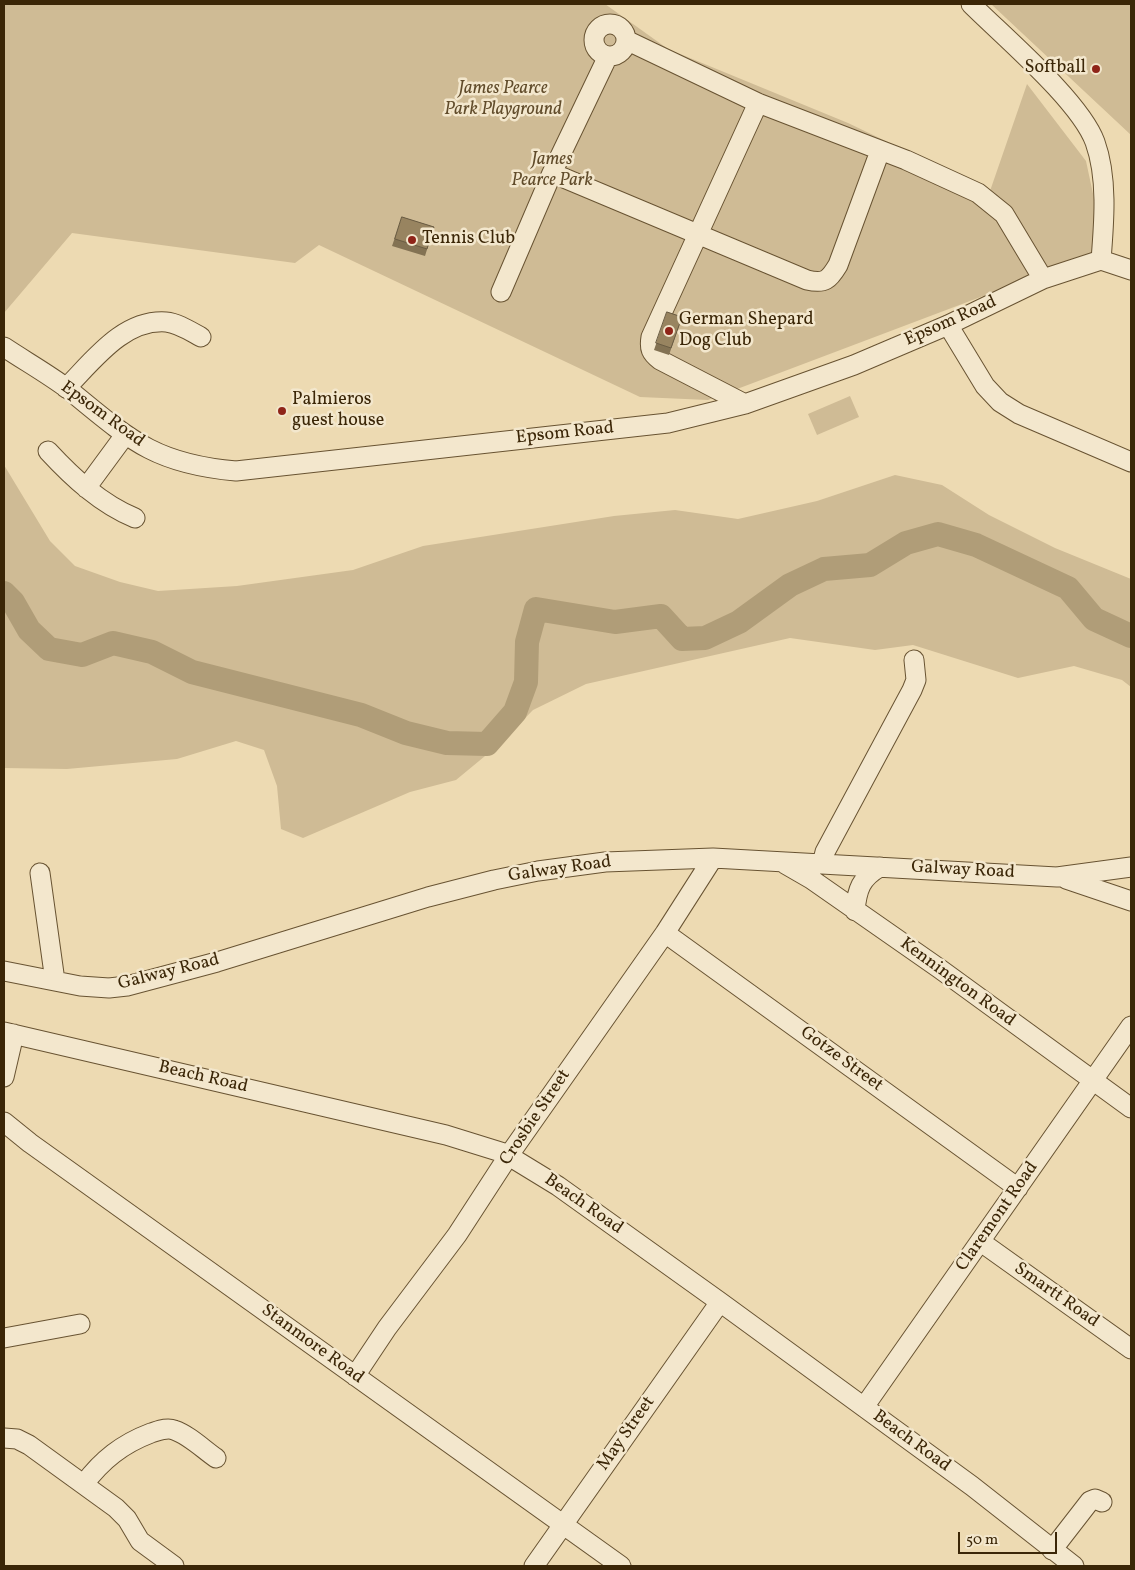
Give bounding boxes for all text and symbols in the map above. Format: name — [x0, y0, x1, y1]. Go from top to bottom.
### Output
place label: Softball — [1025, 58, 1086, 80]
marker: Softball — [1090, 63, 1102, 75]
park label: James Pearce Park Playground — [444, 79, 562, 122]
park label: James Pearce Park — [511, 150, 593, 192]
place label: Tennis Club — [422, 229, 515, 251]
marker: Tennis Club — [406, 234, 418, 246]
street label: Epsom Road — [902, 292, 1000, 352]
place label: German Shepard Dog Club — [679, 310, 814, 352]
marker: German Shepard Dog Club — [663, 325, 675, 337]
street label: Epsom Road — [56, 377, 148, 453]
place label: Palmieros guest house — [292, 390, 384, 432]
marker: Palmieros guest house — [276, 405, 288, 417]
street label: Epsom Road — [515, 418, 615, 450]
street label: Galway Road — [507, 852, 613, 888]
street label: Galway Road — [911, 857, 1015, 885]
street label: Kennington Road — [895, 934, 1019, 1032]
street label: Galway Road — [116, 950, 222, 996]
street label: Gotze Street — [795, 1023, 887, 1097]
street label: Beach Road — [156, 1057, 250, 1099]
street label: Crosbie Street — [496, 1066, 576, 1170]
street label: Claremont Road — [952, 1158, 1044, 1276]
street label: Beach Road — [539, 1170, 627, 1240]
street label: Smartt Road — [1009, 1259, 1103, 1333]
street label: Stanmore Road — [256, 1300, 368, 1390]
street label: May Street — [594, 1393, 660, 1475]
street label: Beach Road — [868, 1406, 954, 1478]
scale bar — [960, 1522, 1059, 1554]
text: 50 m — [966, 1530, 998, 1551]

